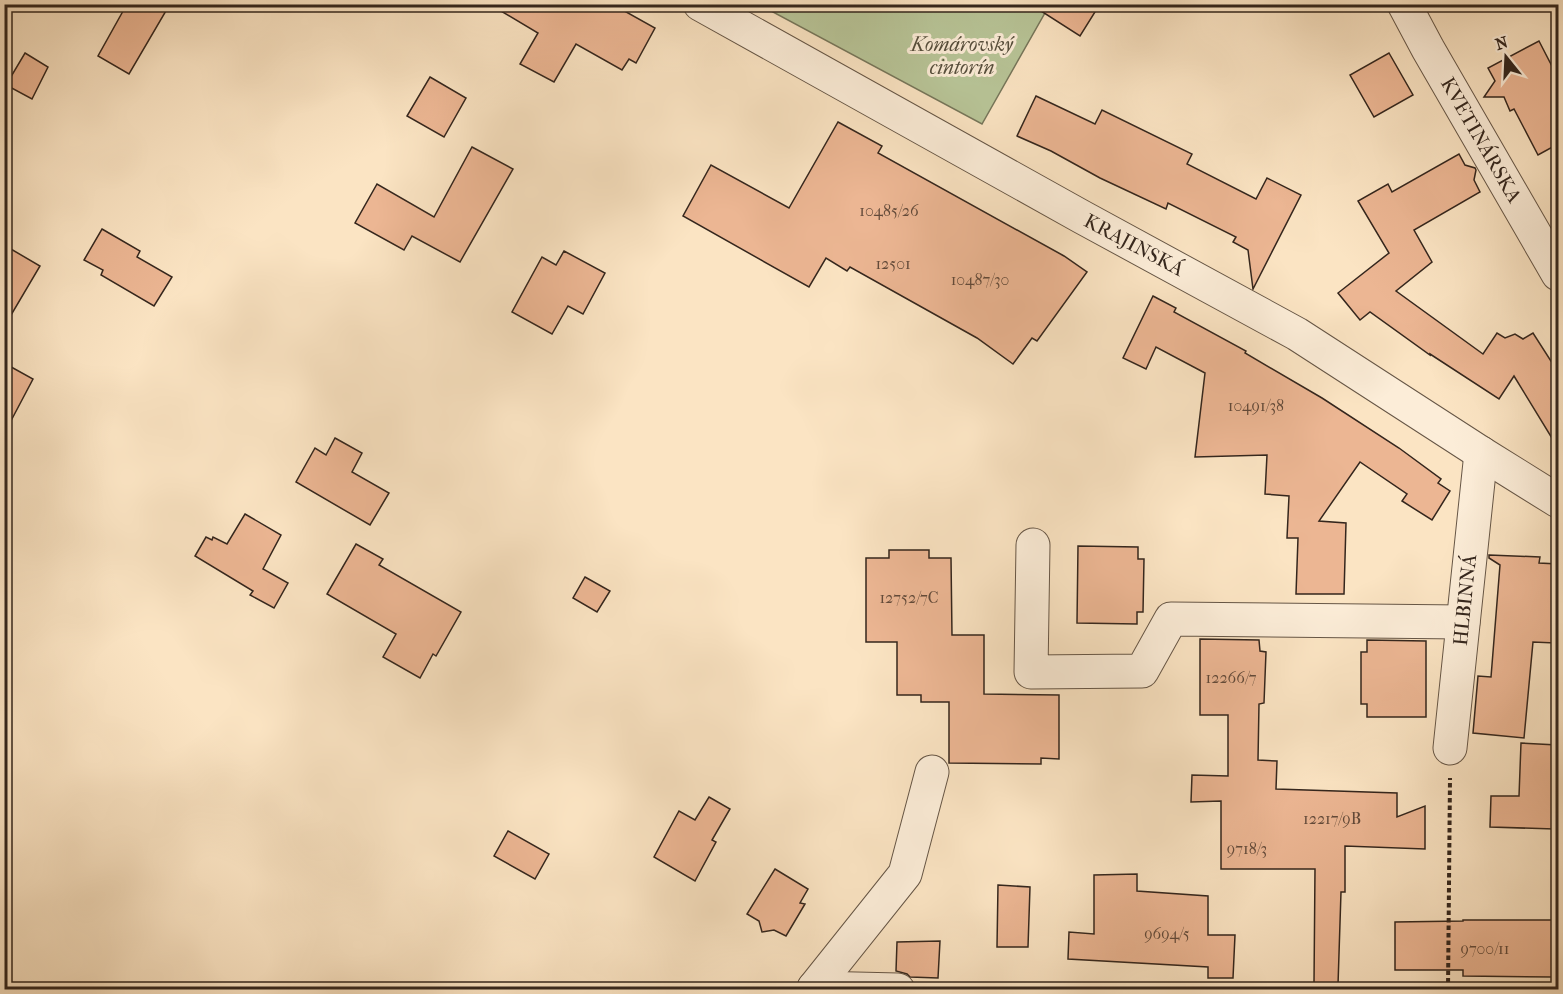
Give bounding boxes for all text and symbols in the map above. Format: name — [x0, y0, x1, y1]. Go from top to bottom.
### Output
north arrow — [1476, 27, 1536, 87]
text: N — [1493, 32, 1511, 54]
park label: Komárovský cintorín — [909, 33, 1015, 79]
street label: KVETINÁRSKA — [1436, 73, 1528, 208]
house number: 10485/26 — [859, 201, 919, 220]
street label: KRAJINSKÁ — [1080, 208, 1189, 281]
house number: 12501 — [875, 254, 911, 273]
house number: 10487/30 — [951, 270, 1009, 289]
house number: 10491/38 — [1228, 396, 1284, 415]
street label: HLBINNÁ — [1448, 552, 1481, 647]
house number: 12752/7C — [879, 588, 939, 607]
house number: 12266/7 — [1205, 668, 1257, 687]
house number: 12217/9B — [1303, 809, 1361, 828]
house number: 9718/3 — [1227, 839, 1267, 858]
house number: 9694/5 — [1144, 924, 1190, 943]
house number: 9700/11 — [1460, 939, 1510, 958]

